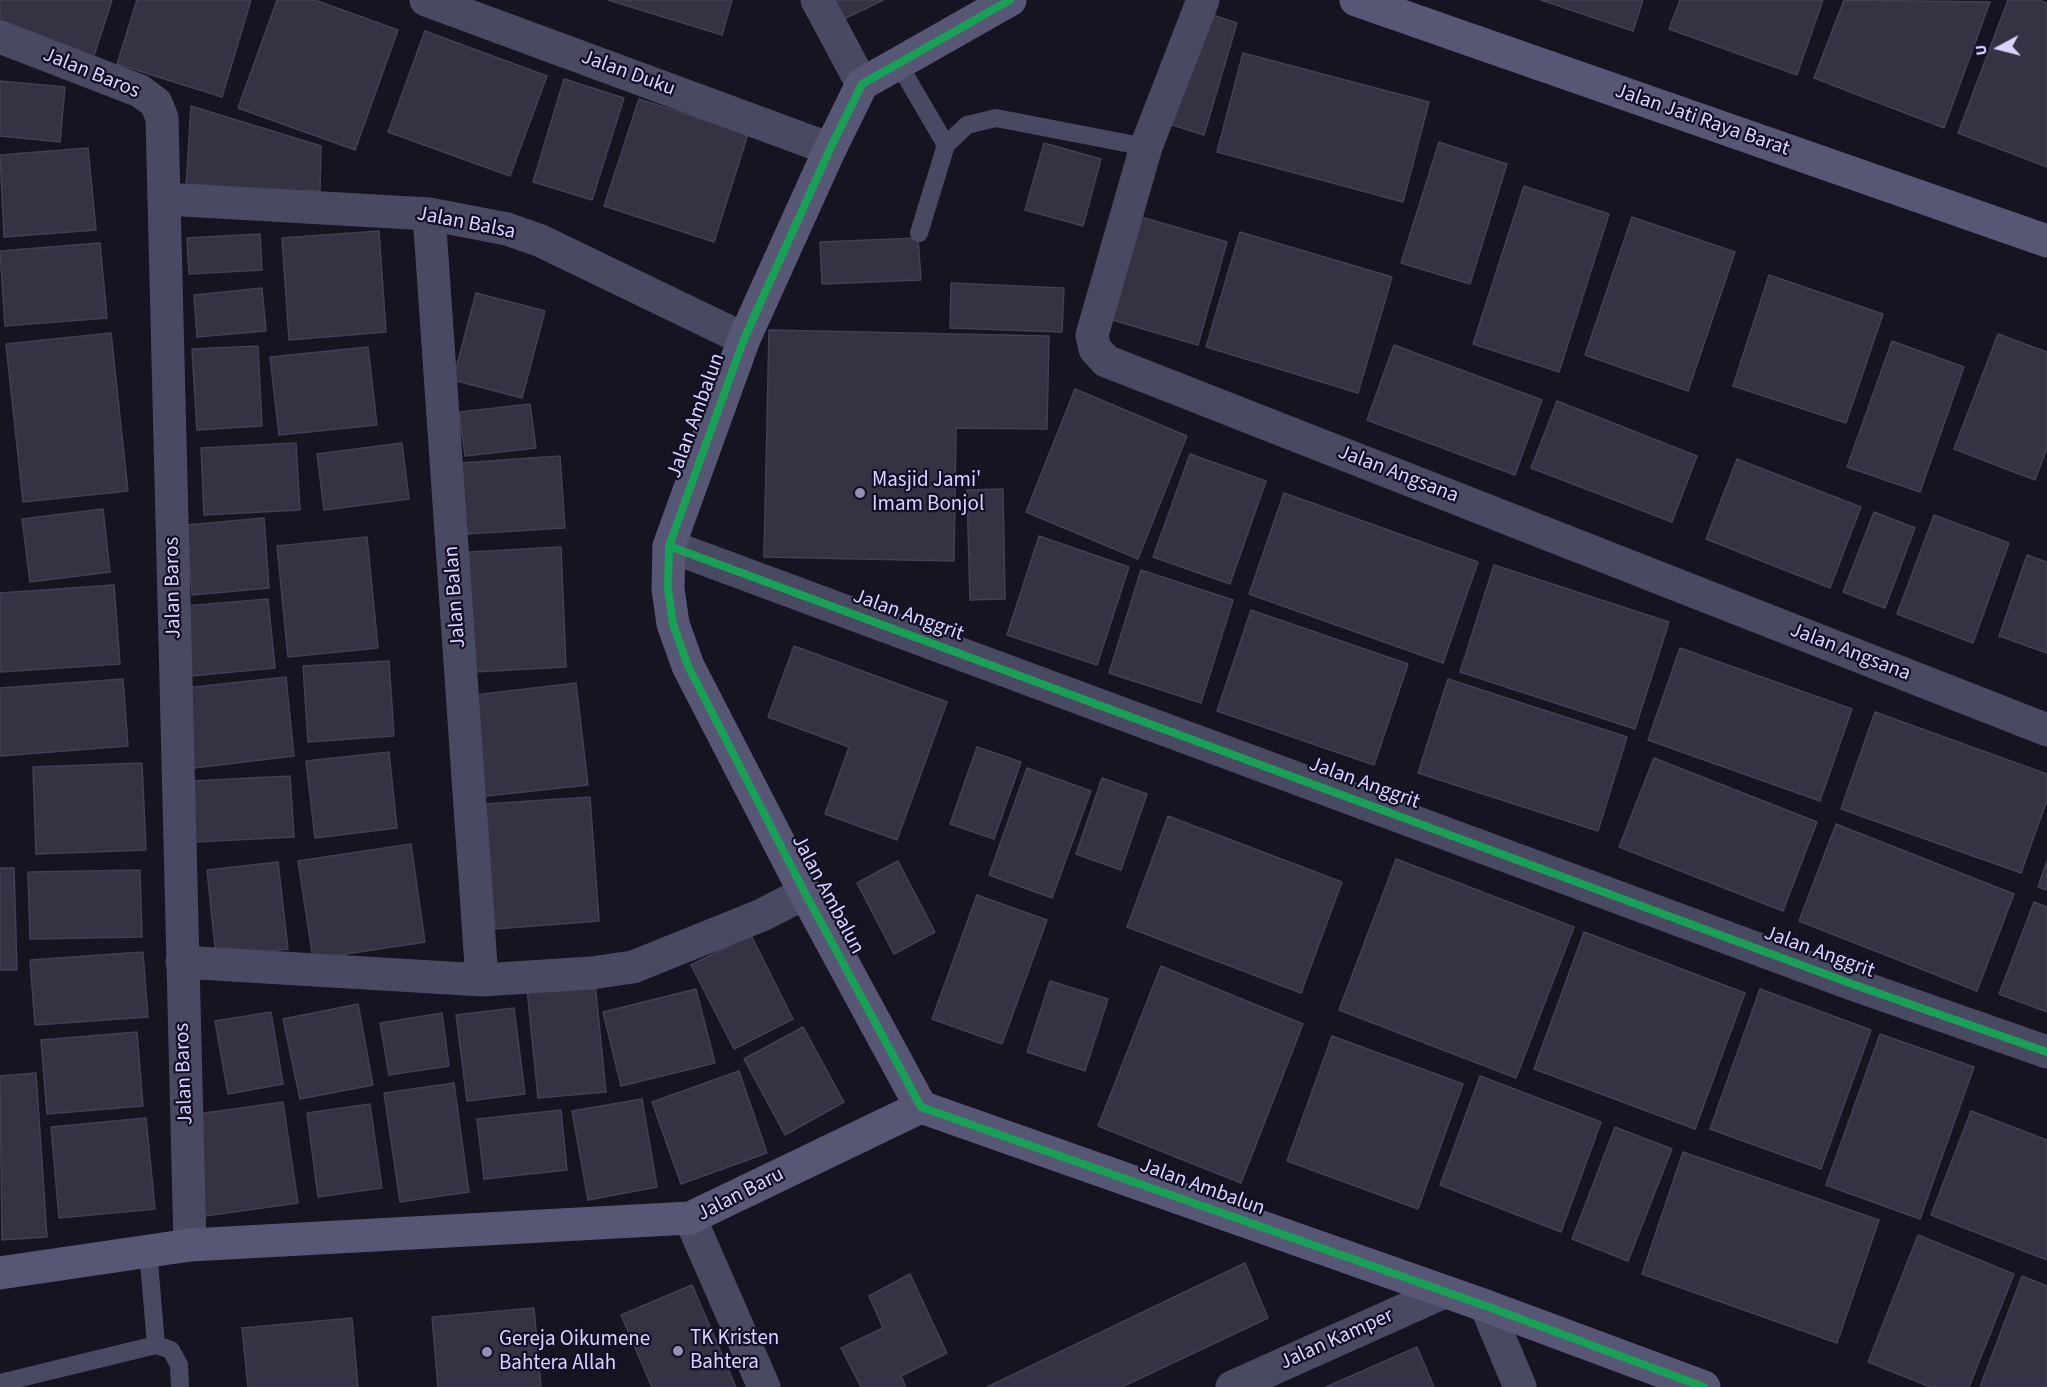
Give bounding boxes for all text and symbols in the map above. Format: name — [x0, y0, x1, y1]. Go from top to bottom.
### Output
north arrow — [1969, 18, 2029, 78]
street label: Jalan Baros — [39, 43, 143, 105]
text: U — [1970, 44, 1993, 57]
street label: Jalan Duku — [578, 45, 678, 103]
street label: Jalan Jati Raya Barat — [1611, 79, 1793, 163]
street label: Jalan Balsa — [415, 202, 517, 246]
street label: Jalan Ambalun — [663, 350, 731, 482]
street label: Jalan Angsana — [1334, 440, 1462, 510]
place label: Masjid Jami' Imam Bonjol — [872, 468, 984, 518]
marker: Masjid Jami' Imam Bonjol — [853, 486, 867, 500]
street label: Jalan Baros — [161, 537, 187, 639]
street label: Jalan Balan — [440, 545, 472, 649]
street label: Jalan Anggrit — [849, 584, 967, 648]
street label: Jalan Angsana — [1786, 618, 1914, 688]
street label: Jalan Anggrit — [1305, 752, 1423, 816]
street label: Jalan Ambalun — [785, 831, 869, 959]
street label: Jalan Anggrit — [1760, 921, 1878, 985]
street label: Jalan Baros — [171, 1022, 199, 1126]
street label: Jalan Ambalun — [1136, 1154, 1268, 1222]
street label: Jalan Baru — [693, 1162, 789, 1228]
street label: Jalan Kamper — [1276, 1304, 1398, 1376]
place label: TK Kristen Bahtera — [690, 1326, 779, 1376]
place label: Gereja Oikumene Bahtera Allah — [499, 1327, 650, 1377]
marker: TK Kristen Bahtera — [671, 1344, 685, 1358]
marker: Gereja Oikumene Bahtera Allah — [480, 1345, 494, 1359]

